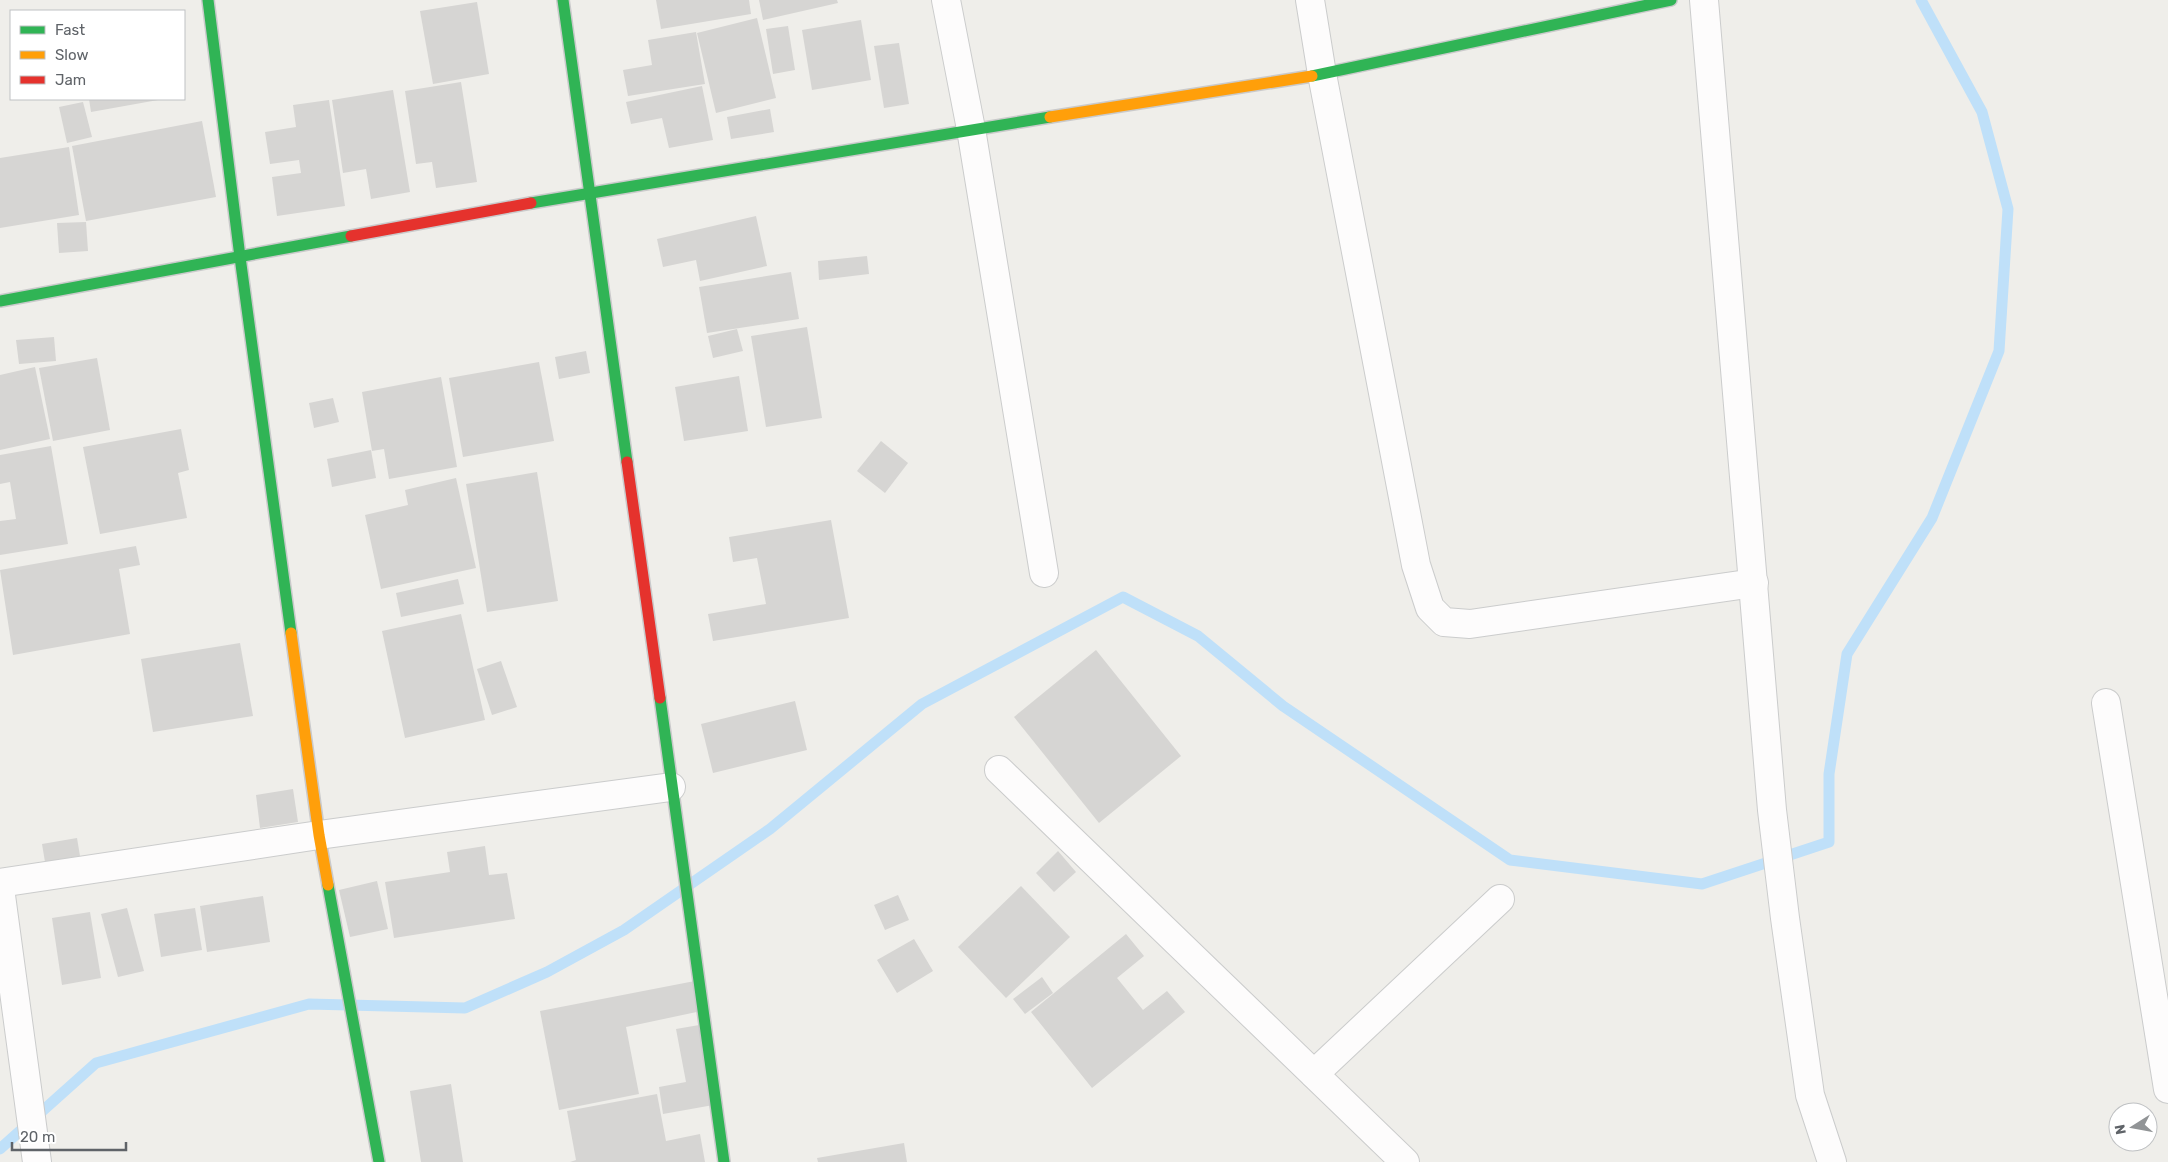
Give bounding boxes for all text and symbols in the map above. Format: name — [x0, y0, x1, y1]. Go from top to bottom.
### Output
legend — [10, 10, 185, 100]
text: Fast — [55, 21, 85, 39]
text: Slow — [55, 46, 88, 64]
text: Jam — [55, 71, 86, 89]
north arrow — [2108, 1102, 2158, 1152]
scale bar — [12, 1120, 126, 1152]
text: N — [2111, 1123, 2130, 1136]
text: 20 m — [20, 1128, 55, 1146]

